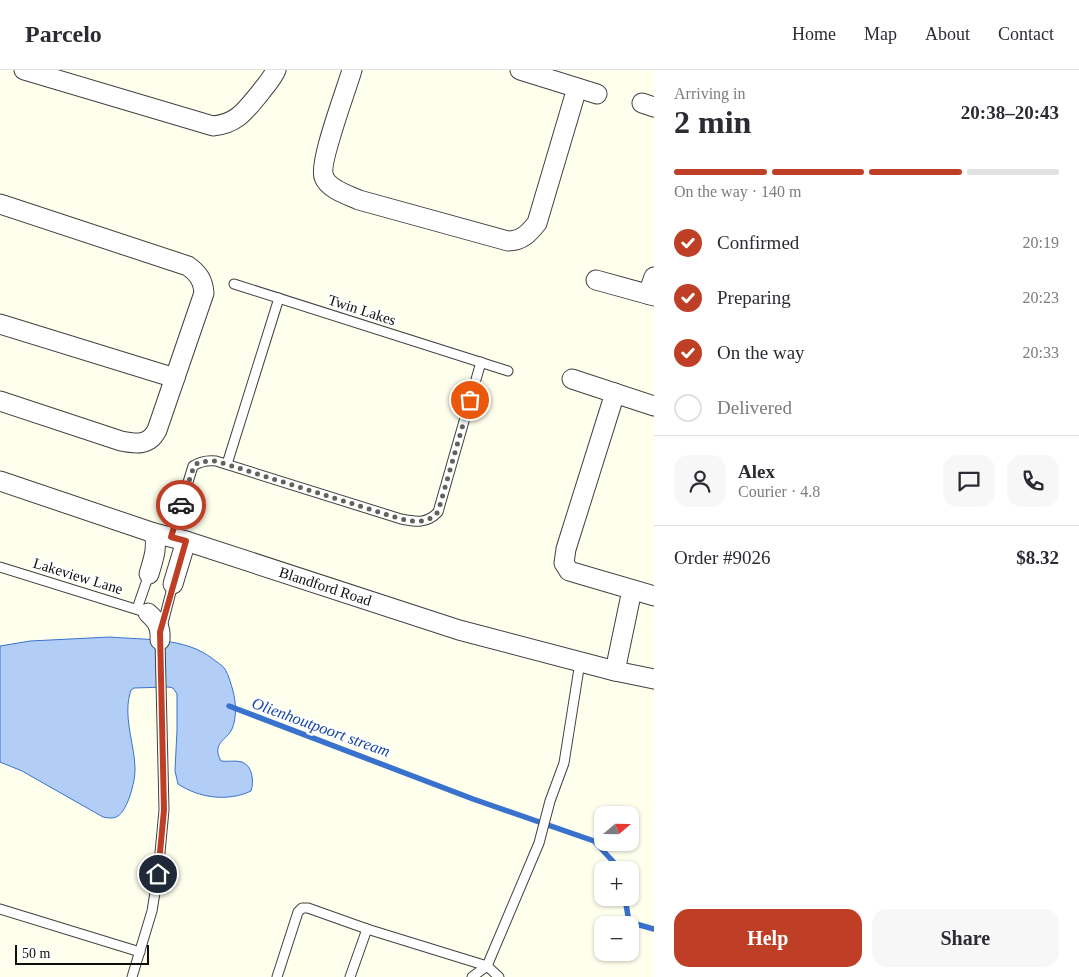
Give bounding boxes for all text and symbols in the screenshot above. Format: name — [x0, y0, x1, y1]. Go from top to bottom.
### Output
text: Parcelo — [25, 21, 102, 47]
text: Home — [792, 24, 836, 44]
text: Map — [864, 24, 897, 44]
text: About — [925, 24, 970, 44]
text: Contact — [998, 24, 1054, 44]
text: Arriving in — [674, 85, 746, 102]
text: 20:38–20:43 — [961, 102, 1059, 123]
text: 2 min — [674, 104, 751, 140]
text: On the way · 140 m — [674, 183, 802, 200]
icon: check — [674, 229, 702, 257]
text: Confirmed — [717, 232, 799, 253]
text: 20:19 — [1023, 234, 1059, 251]
icon: check — [674, 284, 702, 312]
text: Preparing — [717, 287, 791, 308]
text: 20:23 — [1023, 289, 1059, 306]
street label: Twin Lakes — [326, 292, 398, 329]
icon: check — [674, 339, 702, 367]
text: On the way — [717, 342, 805, 363]
text: 20:33 — [1023, 344, 1059, 361]
pin — [449, 379, 491, 421]
icon: bag — [456, 386, 484, 414]
text: Delivered — [717, 397, 792, 418]
button: person — [674, 455, 726, 507]
button: chat — [943, 455, 995, 507]
button: phone — [1007, 455, 1059, 507]
text: Alex — [738, 461, 775, 482]
courier — [156, 480, 206, 530]
text: Courier · 4.8 — [738, 483, 820, 500]
icon: car — [167, 491, 195, 519]
text: Order #9026 — [674, 547, 771, 568]
text: $8.32 — [1016, 547, 1059, 568]
street label: Lakeview Lane — [31, 555, 125, 597]
street label: Blandford Road — [277, 564, 374, 609]
water label: Olienhoutpoort stream — [249, 694, 392, 761]
north arrow — [594, 806, 639, 851]
map controls — [594, 806, 639, 961]
pin — [137, 853, 179, 895]
icon: home — [144, 860, 172, 888]
button: + — [594, 861, 639, 906]
button: Help — [674, 909, 862, 967]
button: Share — [872, 909, 1059, 967]
button: − — [594, 916, 639, 961]
scale bar — [15, 942, 149, 965]
text: 50 m — [22, 946, 50, 961]

